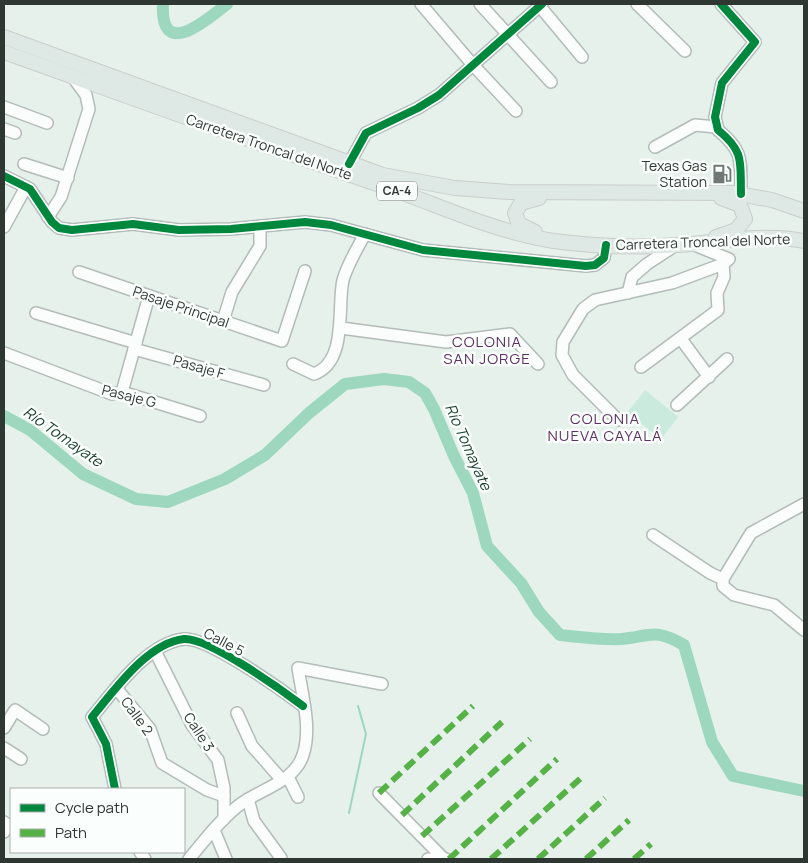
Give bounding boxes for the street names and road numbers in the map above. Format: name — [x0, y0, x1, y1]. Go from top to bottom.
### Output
street label: Carretera Troncal del Norte — [184, 109, 355, 184]
road number: CA-4 — [377, 182, 417, 200]
street label: Carretera Troncal del Norte — [615, 229, 790, 254]
street label: Pasaje Principal — [130, 281, 232, 332]
street label: Pasaje F — [171, 350, 227, 383]
street label: Pasaje G — [100, 380, 158, 411]
street label: Calle 5 — [201, 623, 248, 660]
street label: Calle 2 — [117, 693, 158, 739]
street label: Calle 3 — [180, 708, 219, 755]

